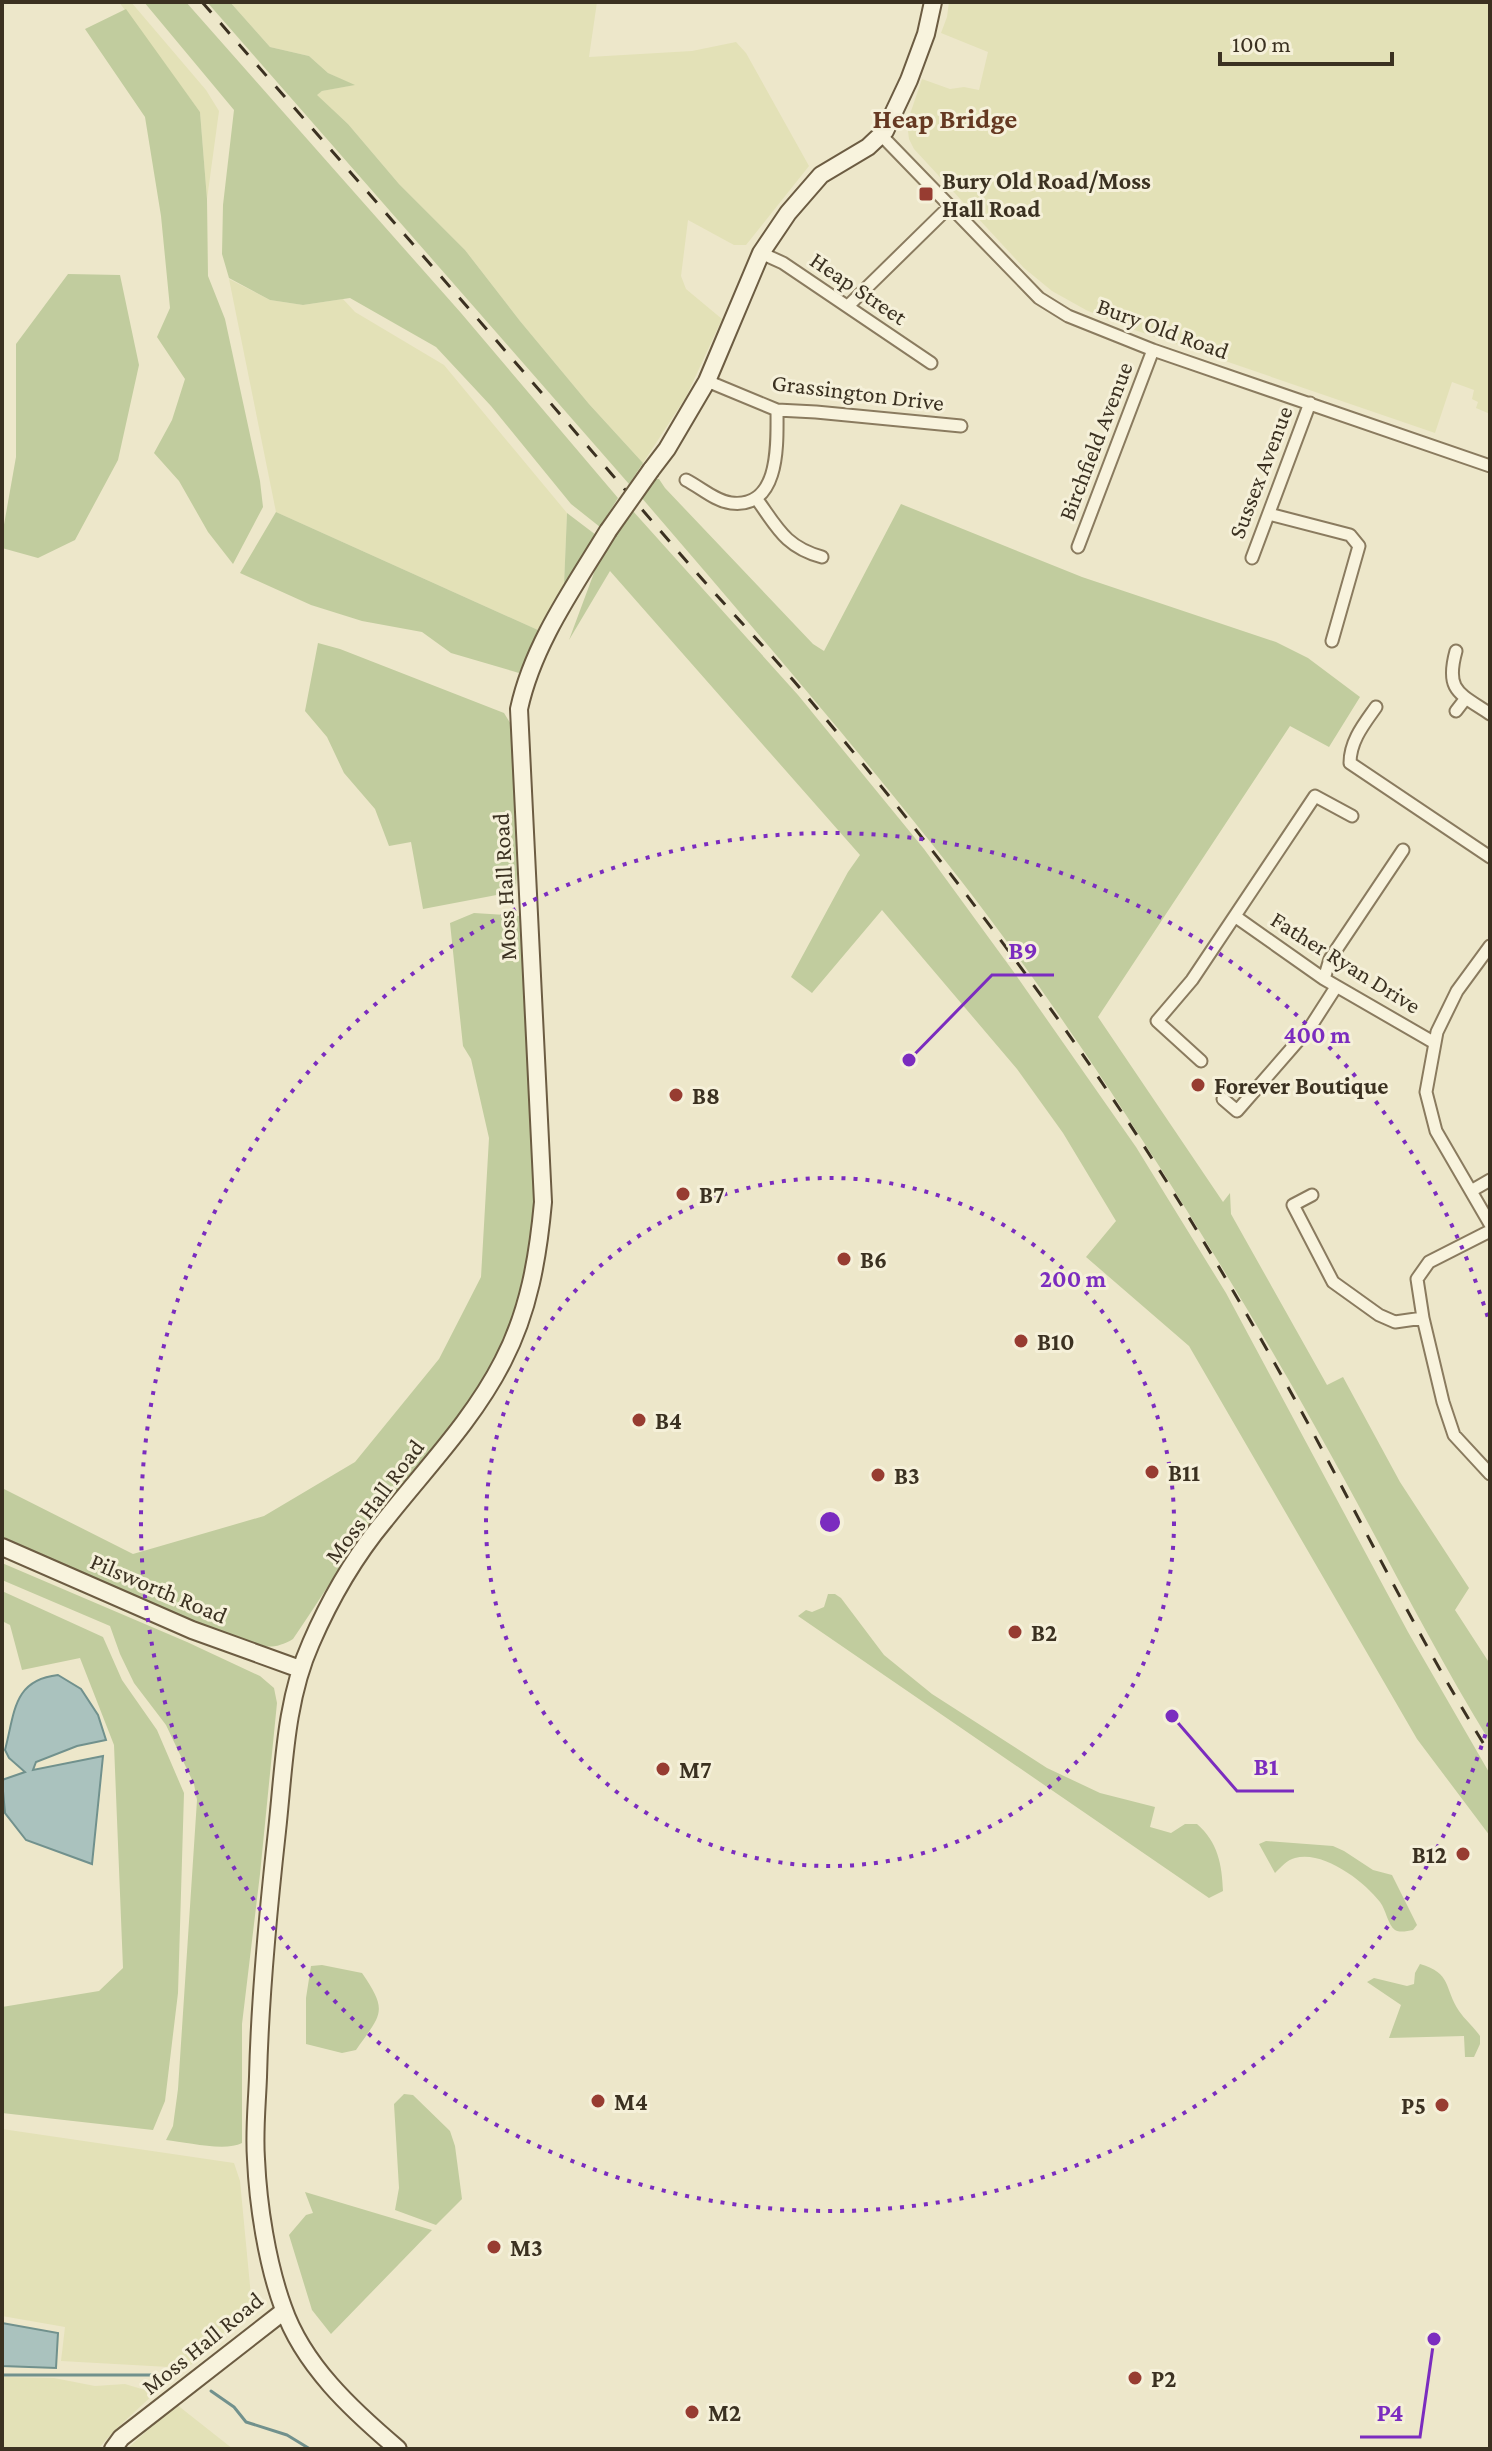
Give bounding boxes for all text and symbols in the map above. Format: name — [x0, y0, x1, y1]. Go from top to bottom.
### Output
scale bar — [1220, 16, 1392, 66]
text: 100 m — [1232, 30, 1291, 57]
district label: Heap Bridge — [873, 103, 1017, 134]
place label: Bury Old Road/Moss Hall Road — [942, 167, 1151, 222]
marker: Bury Old Road/Moss Hall Road — [917, 185, 935, 203]
street label: Heap Street — [806, 246, 913, 331]
street label: Bury Old Road — [1093, 292, 1233, 364]
street label: Birchfield Avenue — [1052, 358, 1138, 524]
street label: Grassington Drive — [770, 368, 946, 416]
street label: Sussex Avenue — [1222, 402, 1298, 542]
street label: Moss Hall Road — [487, 812, 521, 962]
street label: Father Ryan Drive — [1266, 905, 1426, 1019]
callout: B9 — [992, 925, 1054, 975]
text: B9 — [1008, 936, 1038, 965]
text: 400 m — [1283, 1021, 1351, 1048]
place label: Forever Boutique — [1214, 1072, 1388, 1099]
marker: Forever Boutique — [1189, 1076, 1207, 1094]
place label: B8 — [692, 1082, 720, 1109]
marker: B8 — [667, 1086, 685, 1104]
place label: B7 — [699, 1181, 725, 1208]
marker: B7 — [674, 1185, 692, 1203]
place label: B6 — [860, 1246, 887, 1273]
marker: B6 — [835, 1250, 853, 1268]
text: 200 m — [1040, 1265, 1107, 1292]
place label: B10 — [1037, 1328, 1075, 1355]
marker: B10 — [1012, 1332, 1030, 1350]
place label: B4 — [655, 1407, 682, 1434]
marker: B4 — [630, 1411, 648, 1429]
street label: Moss Hall Road — [319, 1434, 429, 1568]
place label: B11 — [1168, 1459, 1200, 1486]
place label: B3 — [894, 1462, 920, 1489]
marker: B11 — [1143, 1463, 1161, 1481]
marker: B3 — [869, 1466, 887, 1484]
centre of rings — [816, 1508, 844, 1536]
street label: Pilsworth Road — [87, 1547, 232, 1629]
place label: B2 — [1031, 1619, 1057, 1646]
marker: B2 — [1006, 1623, 1024, 1641]
callout: B1 — [1237, 1741, 1294, 1791]
text: B1 — [1253, 1752, 1279, 1781]
place label: M7 — [679, 1756, 712, 1783]
marker: M7 — [654, 1760, 672, 1778]
place label: B12 — [1412, 1841, 1447, 1868]
marker: B12 — [1454, 1845, 1472, 1863]
place label: M4 — [614, 2088, 648, 2115]
marker: M4 — [589, 2092, 607, 2110]
place label: P5 — [1401, 2092, 1426, 2119]
marker: P5 — [1433, 2096, 1451, 2114]
place label: M3 — [510, 2234, 543, 2261]
marker: M3 — [485, 2238, 503, 2256]
street label: Moss Hall Road — [136, 2286, 268, 2400]
place label: P2 — [1151, 2365, 1177, 2392]
marker: P2 — [1126, 2369, 1144, 2387]
callout: P4 — [1360, 2387, 1420, 2437]
text: P4 — [1376, 2398, 1404, 2427]
place label: M2 — [708, 2399, 741, 2426]
marker: M2 — [683, 2403, 701, 2421]

